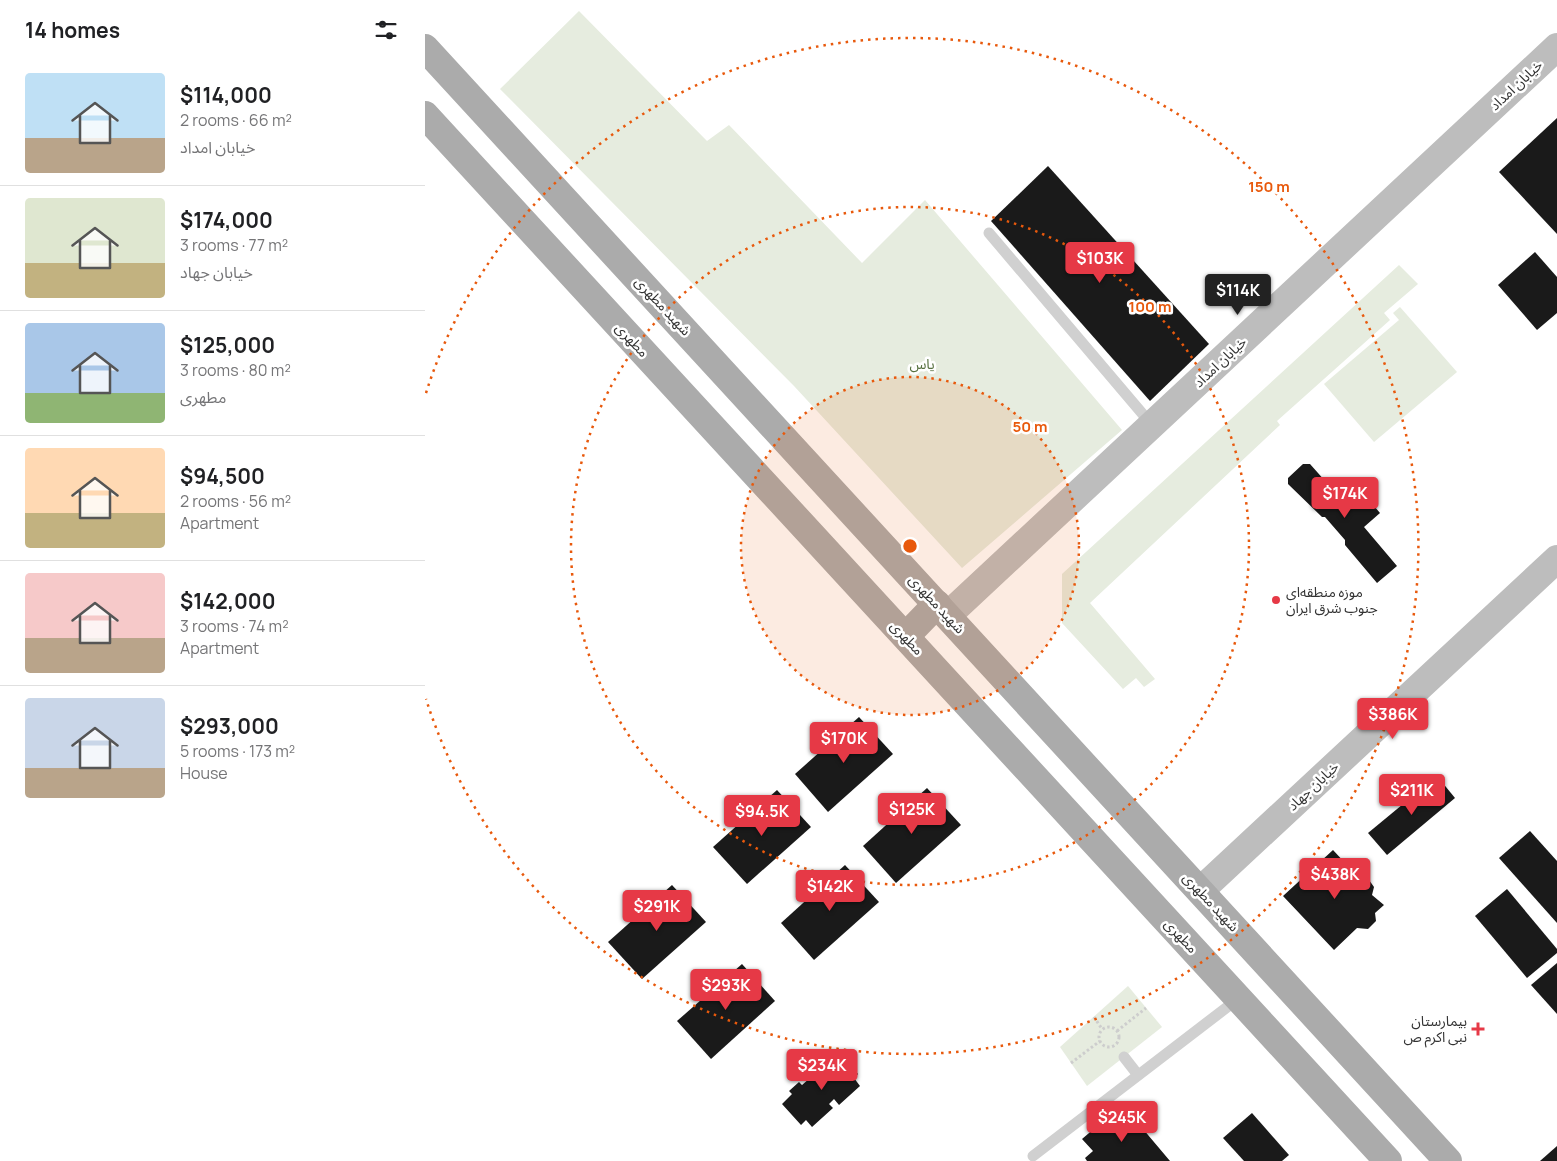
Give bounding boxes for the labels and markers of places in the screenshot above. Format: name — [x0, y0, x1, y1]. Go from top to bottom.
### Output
pin: $103K — [1065, 242, 1135, 284]
pin: $114K — [1203, 274, 1273, 316]
pin: $174K — [1310, 476, 1380, 519]
centre of rings — [901, 537, 919, 555]
place label: موزه منطقه‌ای جنوب شرق ایران — [1286, 582, 1378, 617]
marker: موزه منطقه‌ای جنوب شرق ایران — [1270, 594, 1282, 606]
pin: $386K — [1358, 698, 1428, 740]
pin: $170K — [809, 722, 879, 764]
pin: $211K — [1377, 774, 1447, 816]
pin: $125K — [877, 792, 947, 835]
pin: $94.5K — [721, 794, 803, 837]
pin: $438K — [1300, 858, 1370, 900]
pin: $142K — [795, 870, 865, 912]
pin: $291K — [622, 890, 692, 932]
pin: $293K — [691, 968, 761, 1011]
place label: بیمارستان نبی اکرم ص — [1403, 1011, 1467, 1048]
marker: بیمارستان نبی اکرم ص — [1471, 1022, 1485, 1036]
pin: $234K — [787, 1048, 857, 1091]
pin: $245K — [1087, 1100, 1157, 1143]

